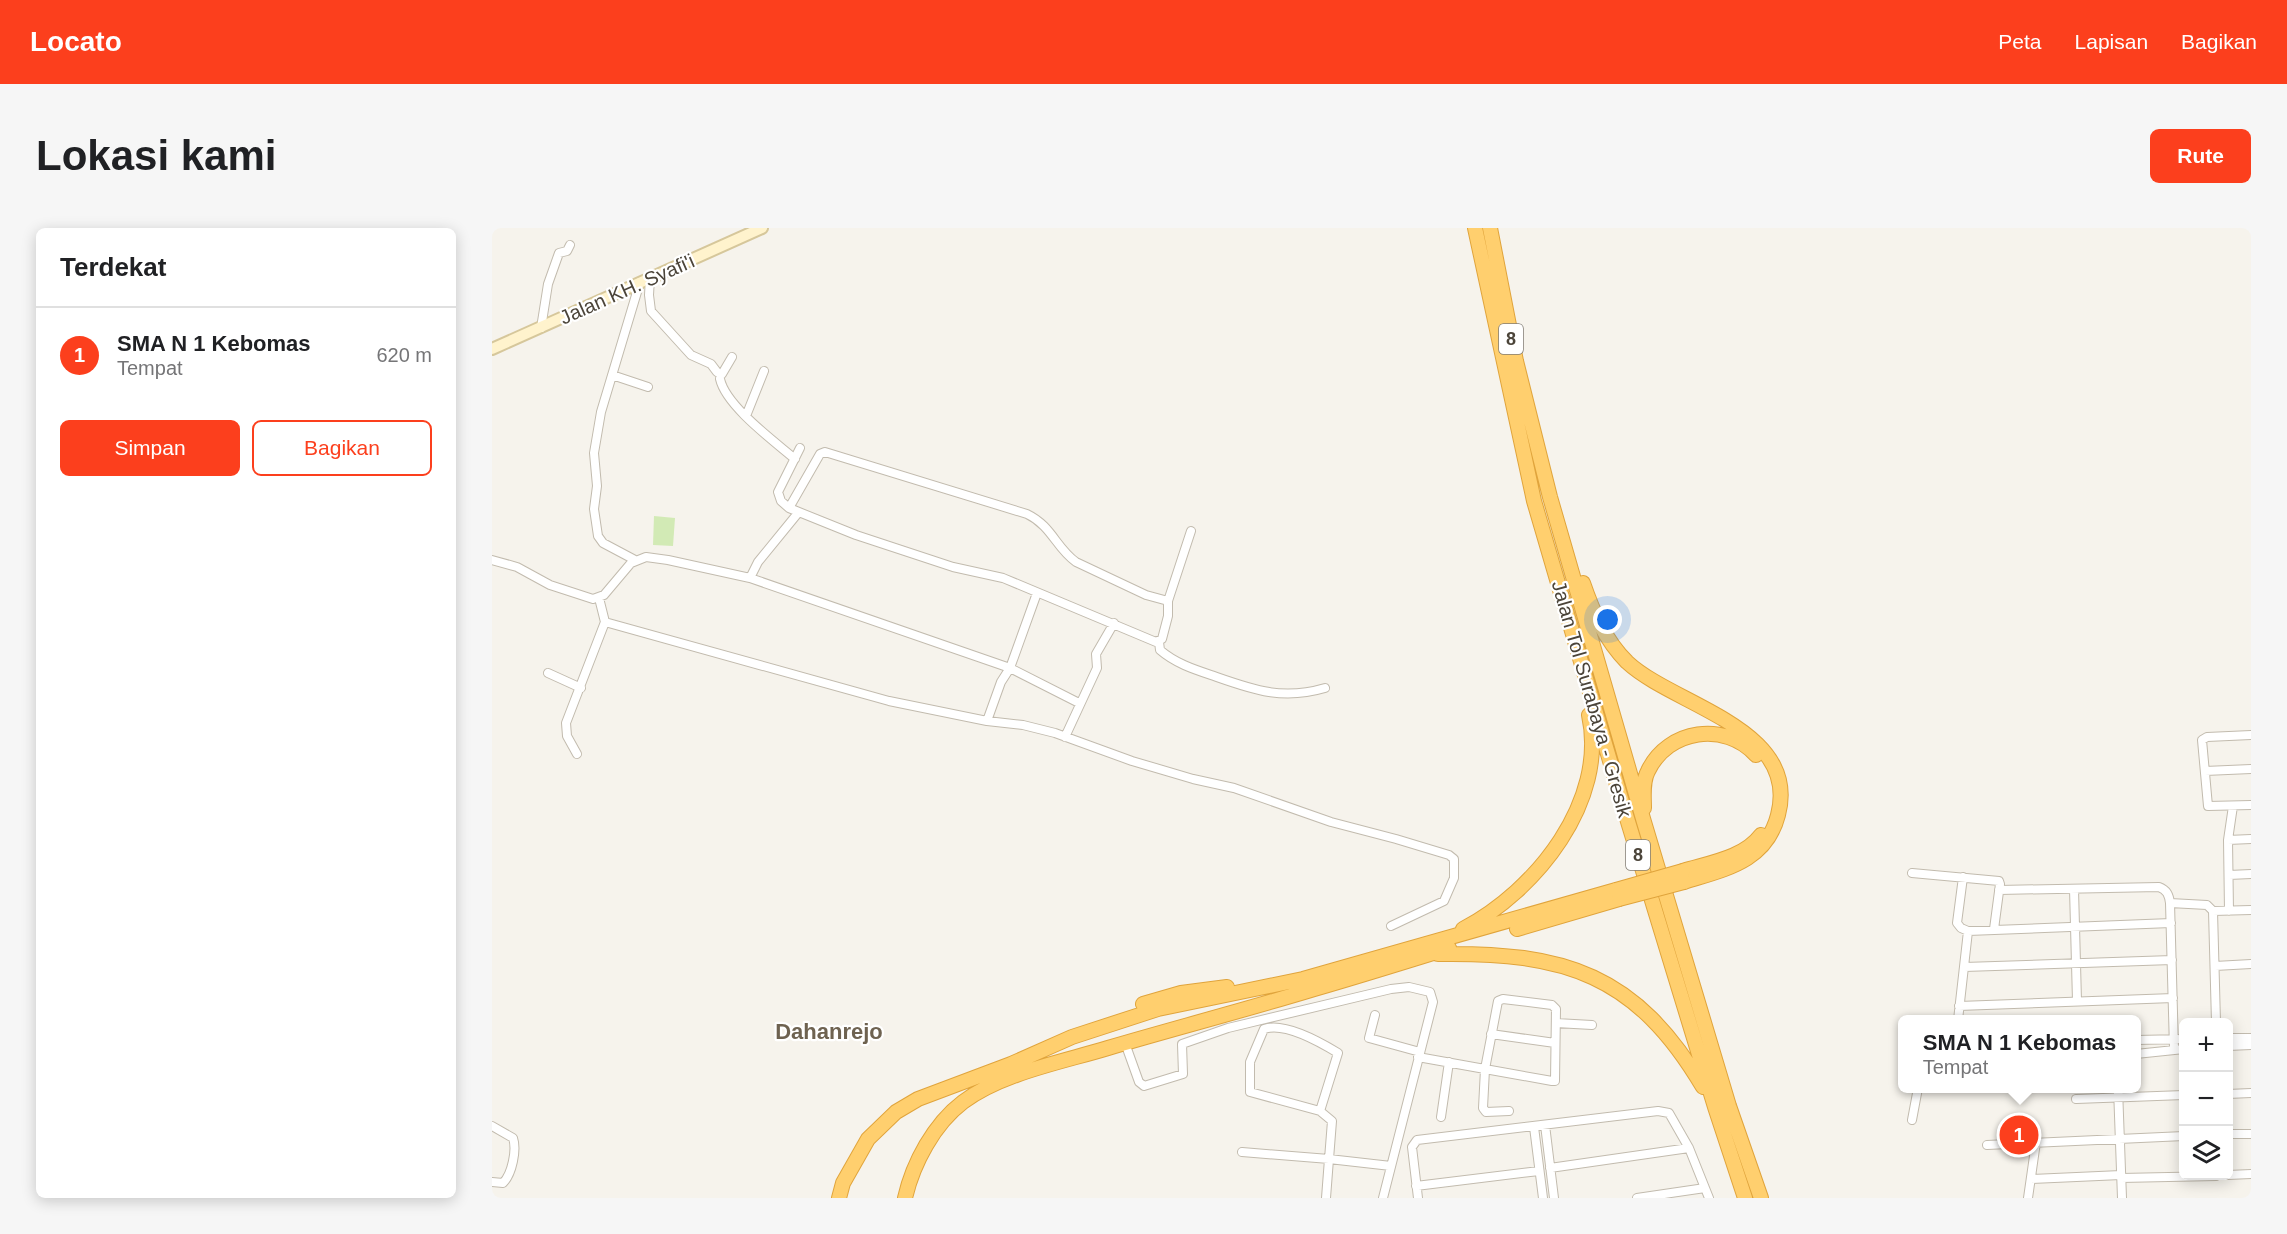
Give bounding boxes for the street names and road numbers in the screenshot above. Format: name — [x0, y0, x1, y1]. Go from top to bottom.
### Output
street label: Jalan KH. Syafi'i — [556, 249, 698, 329]
road number: 8 — [1499, 324, 1523, 354]
street label: Jalan Tol Surabaya - Gresik — [1548, 578, 1637, 821]
road number: 8 — [1626, 840, 1650, 870]

